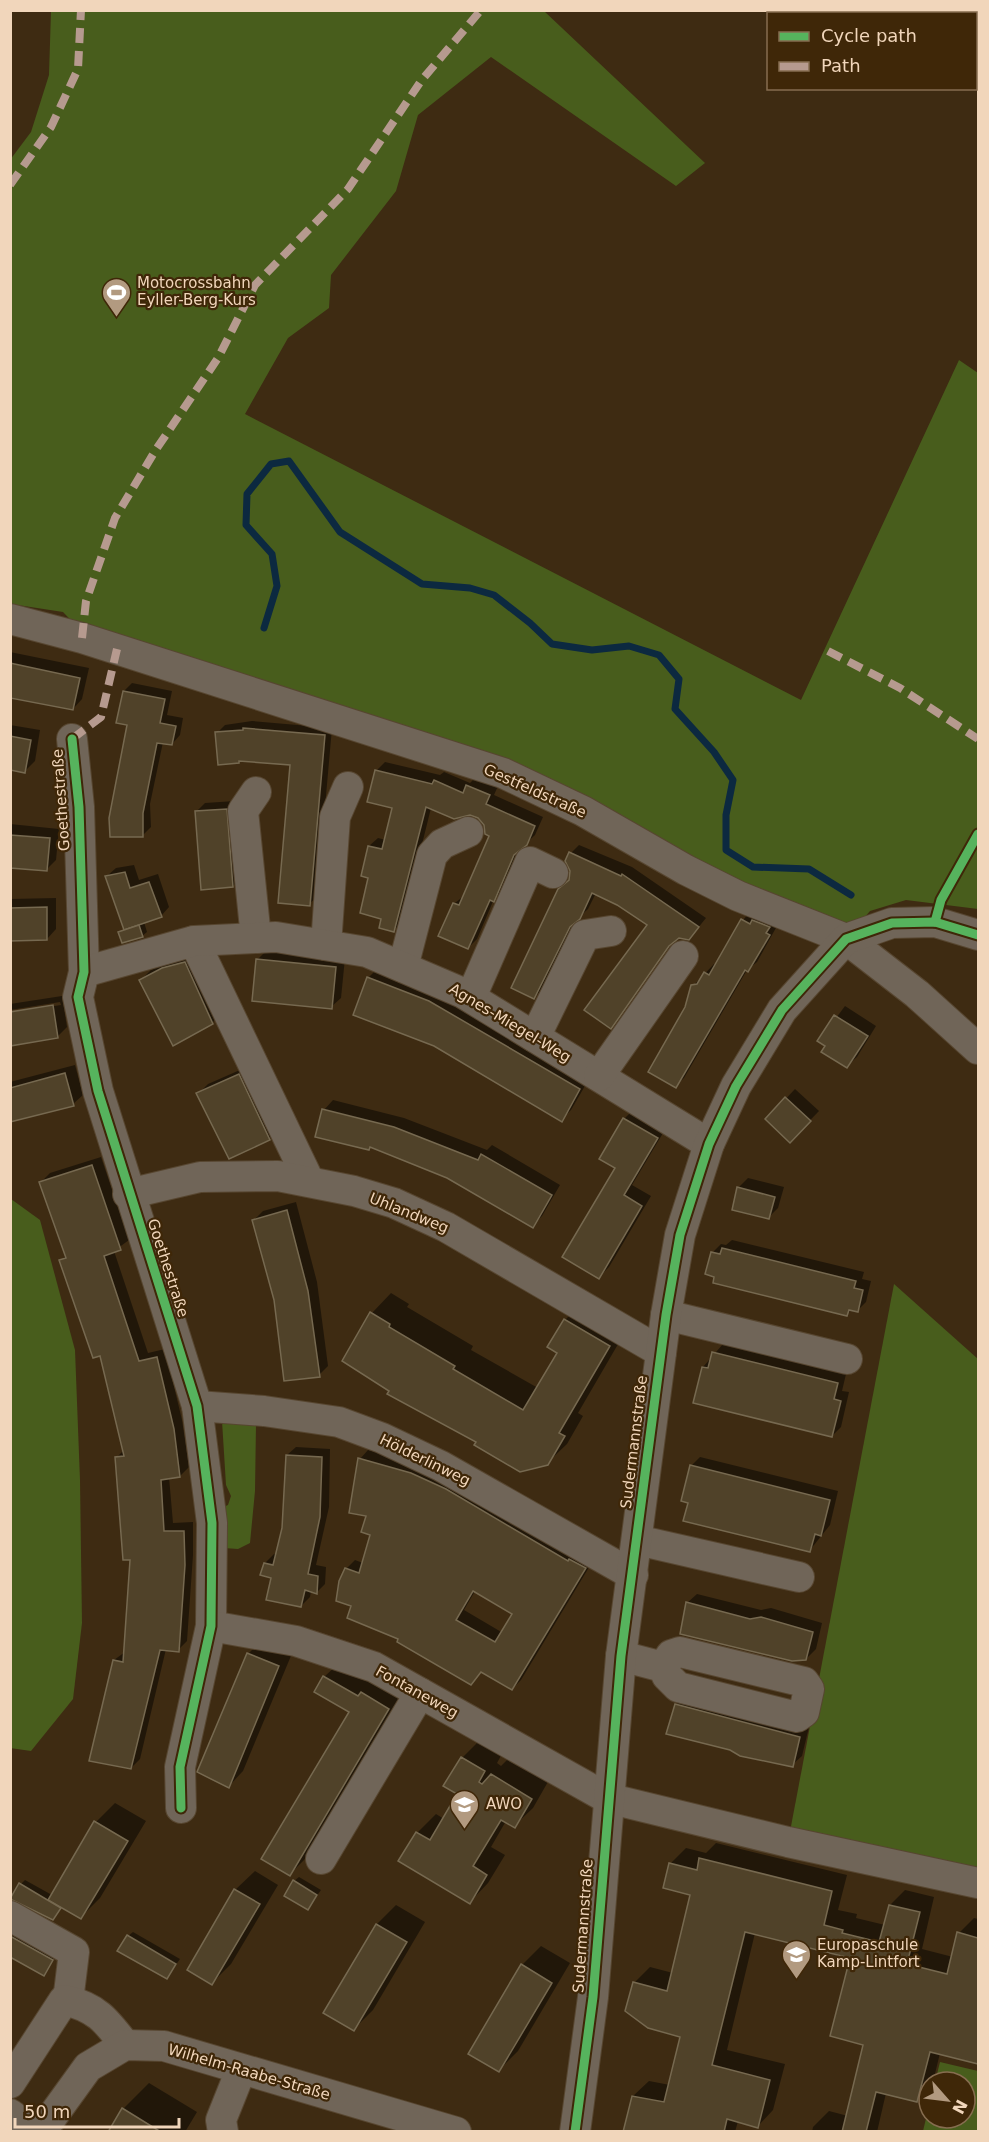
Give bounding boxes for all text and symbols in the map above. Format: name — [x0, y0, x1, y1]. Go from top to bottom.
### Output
legend — [767, 12, 977, 90]
text: Cycle path — [821, 25, 917, 46]
text: Path — [821, 55, 861, 76]
place label: Motocrossbahn Eyller-Berg-Kurs — [137, 274, 256, 309]
sports icon: Motocrossbahn Eyller-Berg-Kurs — [100, 276, 132, 318]
street label: Goethestraße — [48, 748, 74, 852]
street label: Gestfeldstraße — [481, 760, 589, 822]
street label: Agnes-Miegel-Weg — [446, 980, 574, 1066]
street label: Uhlandweg — [367, 1189, 451, 1237]
street label: Goethestraße — [144, 1217, 192, 1319]
street label: Sudermannstraße — [617, 1374, 651, 1510]
street label: Hölderlinweg — [377, 1430, 473, 1490]
street label: Fontaneweg — [373, 1662, 461, 1722]
school or university icon: AWO — [449, 1788, 481, 1830]
place label: AWO — [486, 1795, 522, 1813]
street label: Sudermannstraße — [569, 1858, 597, 1994]
place label: Europaschule Kamp-Lintfort — [817, 1936, 920, 1971]
school or university icon: Europaschule Kamp-Lintfort — [780, 1938, 812, 1980]
street label: Wilhelm-Raabe-Straße — [166, 2040, 332, 2104]
north arrow — [917, 2070, 977, 2130]
scale bar — [15, 2091, 178, 2129]
text: N — [948, 2096, 971, 2117]
text: 50 m — [24, 2101, 70, 2122]

